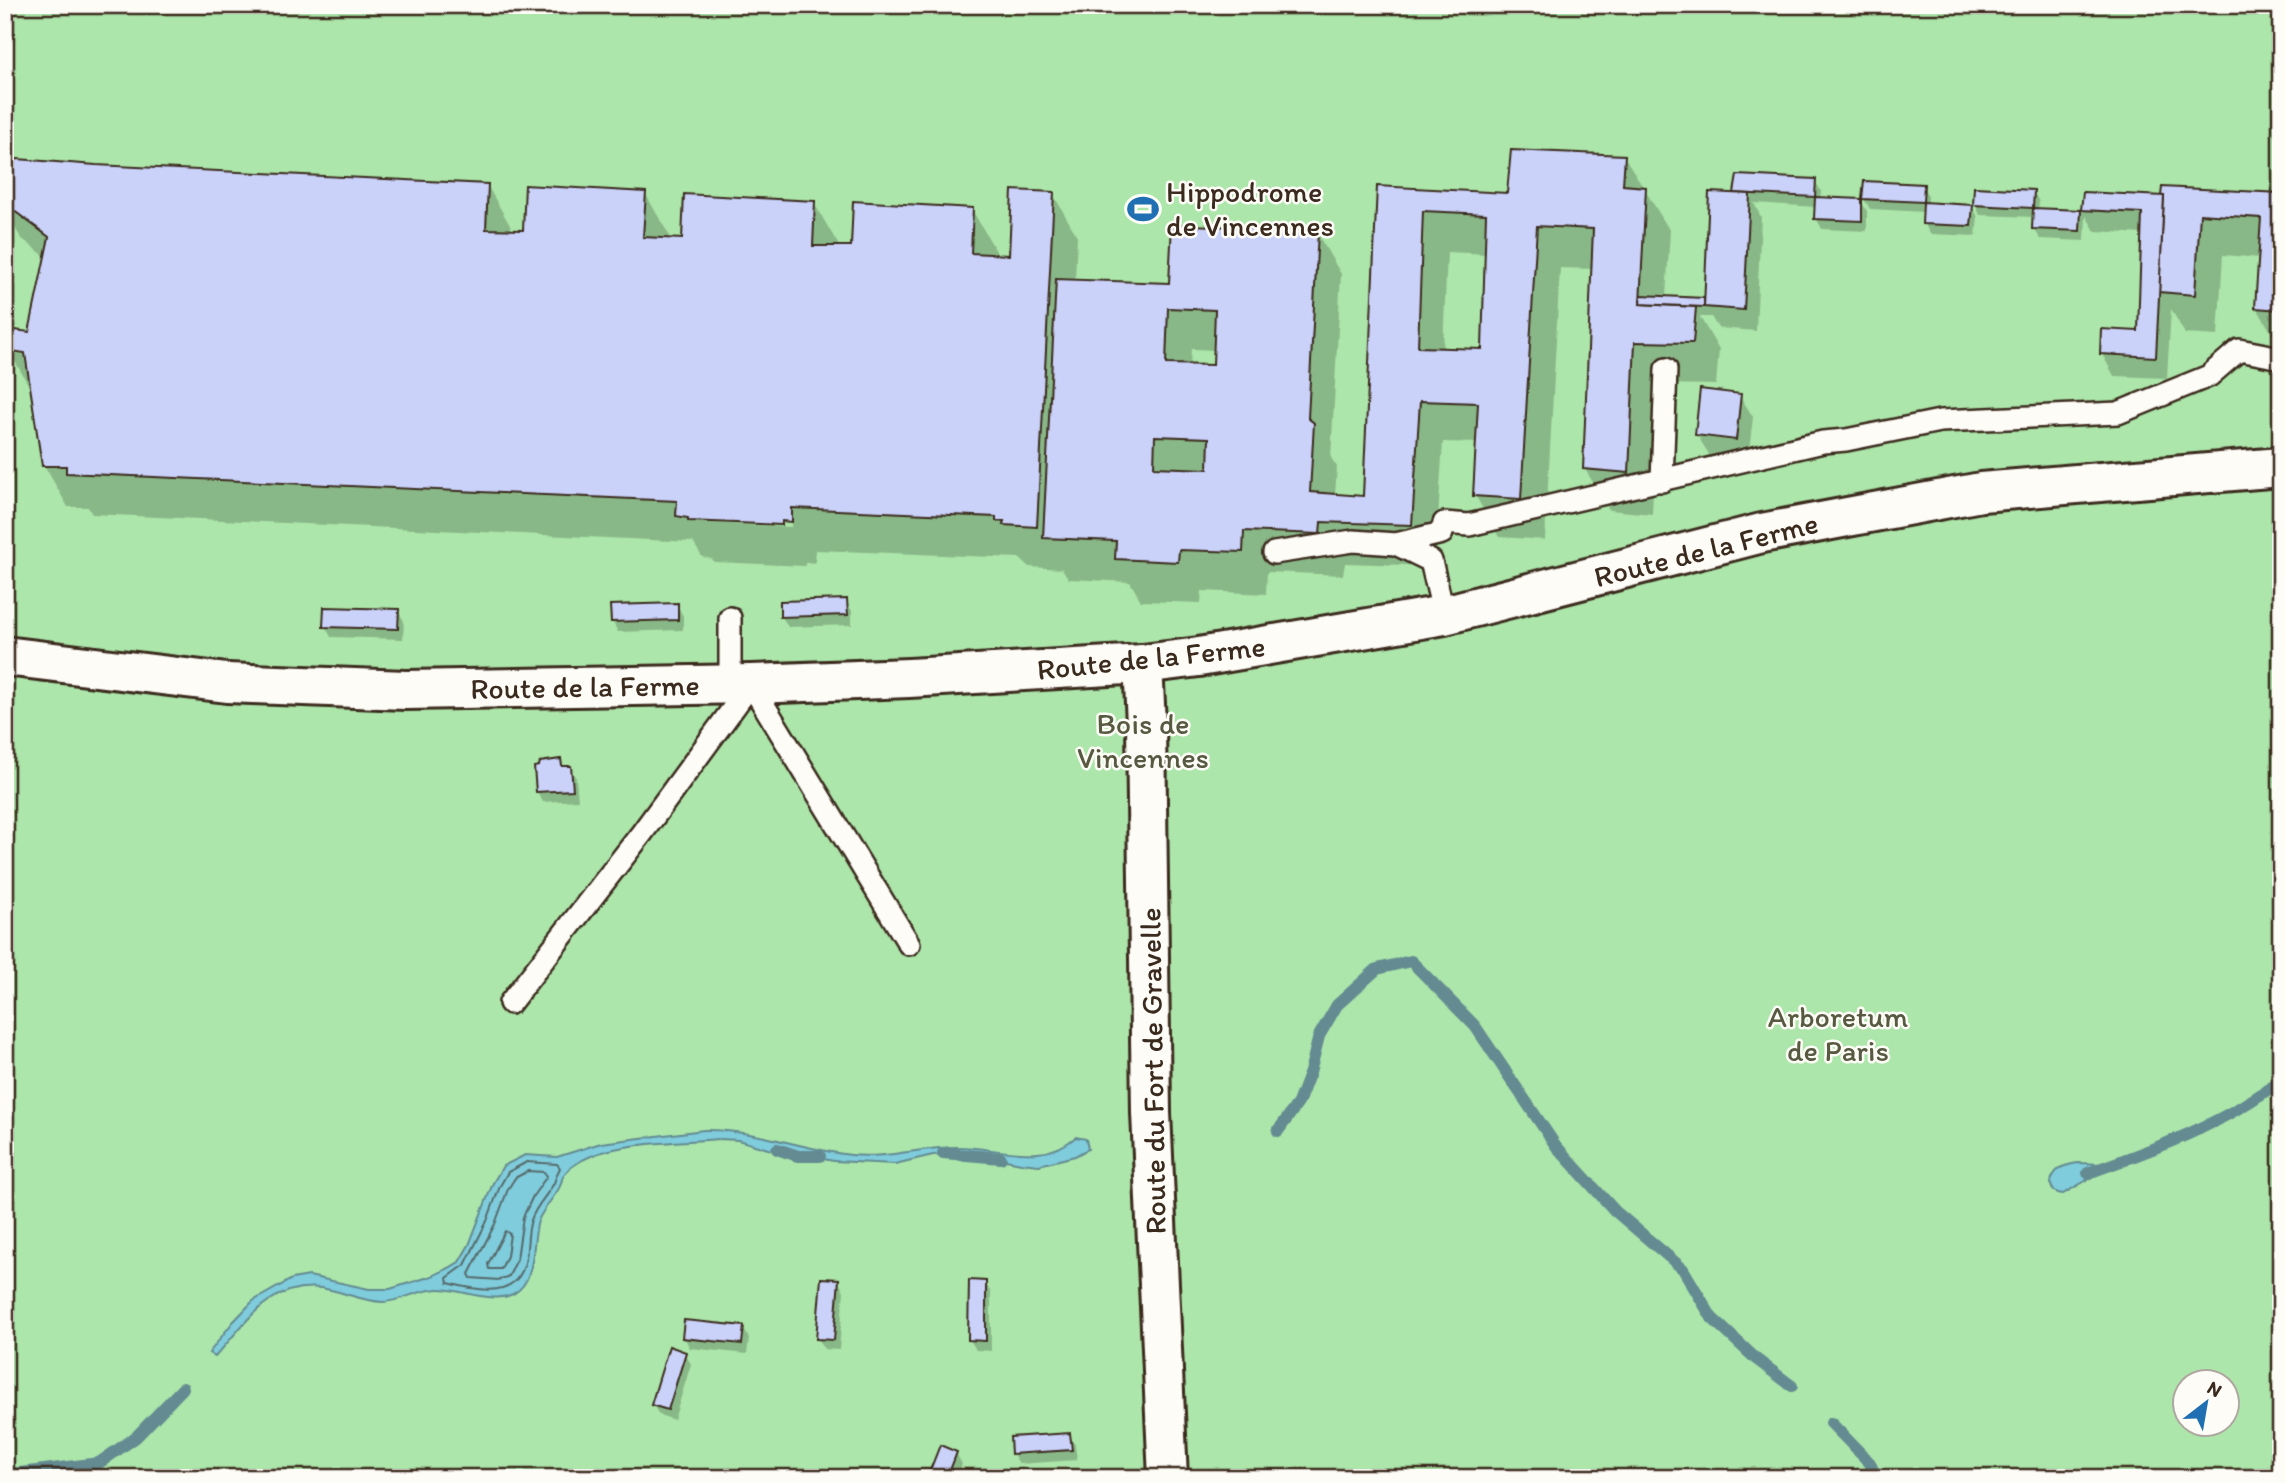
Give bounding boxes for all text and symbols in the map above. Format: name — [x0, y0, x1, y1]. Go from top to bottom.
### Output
place label: Hippodrome de Vincennes — [1166, 173, 1334, 244]
sports icon: Hippodrome de Vincennes — [1126, 192, 1160, 226]
street label: Route de la Ferme — [1590, 504, 1822, 595]
street label: Route de la Ferme — [1035, 627, 1267, 688]
street label: Route de la Ferme — [470, 666, 700, 707]
park label: Bois de Vincennes — [1077, 705, 1209, 776]
street label: Route du Fort de Gravelle — [1131, 907, 1174, 1235]
park label: Arboretum de Paris — [1768, 998, 1908, 1069]
north arrow — [2170, 1368, 2240, 1438]
text: N — [2203, 1376, 2226, 1402]

